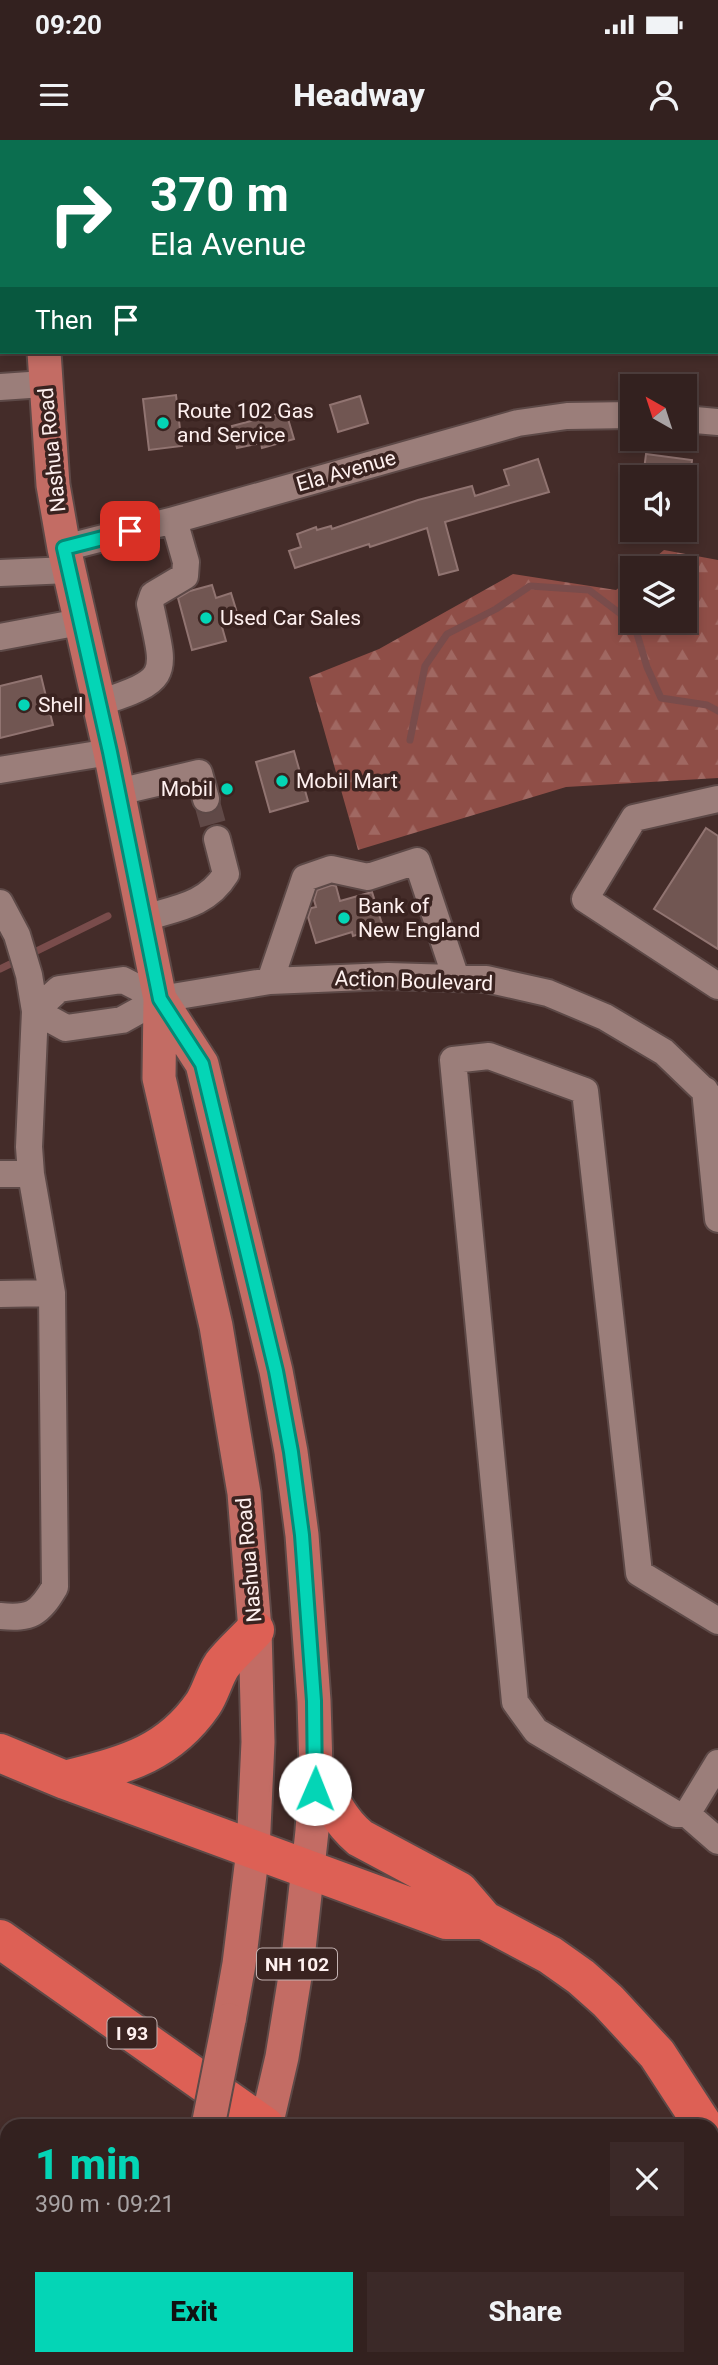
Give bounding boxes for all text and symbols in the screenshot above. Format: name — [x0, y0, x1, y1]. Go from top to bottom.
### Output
text: 09:20 — [35, 10, 102, 40]
icon: menu — [35, 76, 73, 114]
text: Headway — [293, 76, 425, 114]
icon: person — [645, 76, 683, 114]
text: 370 m — [150, 166, 289, 223]
icon: right — [35, 168, 126, 259]
text: Ela Avenue — [150, 225, 306, 263]
icon: arrive — [107, 301, 145, 339]
text: Then — [35, 305, 93, 335]
north arrow — [620, 374, 696, 452]
map controls — [620, 374, 697, 633]
street label: Nashua Road — [34, 386, 70, 514]
place label: Route 102 Gas and Service — [177, 399, 314, 447]
marker: Route 102 Gas and Service — [155, 415, 171, 431]
street label: Ela Avenue — [293, 445, 399, 497]
button: sound — [620, 465, 697, 542]
pin — [100, 501, 160, 561]
icon: arrive — [111, 512, 149, 550]
button: layers — [620, 556, 697, 633]
place label: Used Car Sales — [220, 606, 361, 630]
marker: Used Car Sales — [198, 610, 214, 626]
place label: Shell — [38, 693, 83, 717]
marker: Shell — [16, 697, 32, 713]
place label: Mobil Mart — [296, 769, 398, 793]
marker: Mobil Mart — [274, 773, 290, 789]
place label: Mobil — [161, 777, 213, 801]
marker: Mobil — [219, 781, 235, 797]
place label: Bank of New England — [358, 894, 480, 942]
marker: Bank of New England — [336, 910, 352, 926]
street label: Action Boulevard — [334, 966, 494, 996]
street label: Nashua Road — [232, 1497, 266, 1623]
position arrow — [278, 1752, 352, 1826]
road number: NH 102 — [257, 1948, 337, 1980]
road number: I 93 — [108, 2018, 156, 2049]
text: 1 min — [35, 2140, 141, 2189]
button: close — [610, 2142, 684, 2216]
text: 390 m · 09:21 — [35, 2191, 174, 2218]
button: Exit — [35, 2272, 353, 2352]
button: Share — [367, 2272, 684, 2352]

